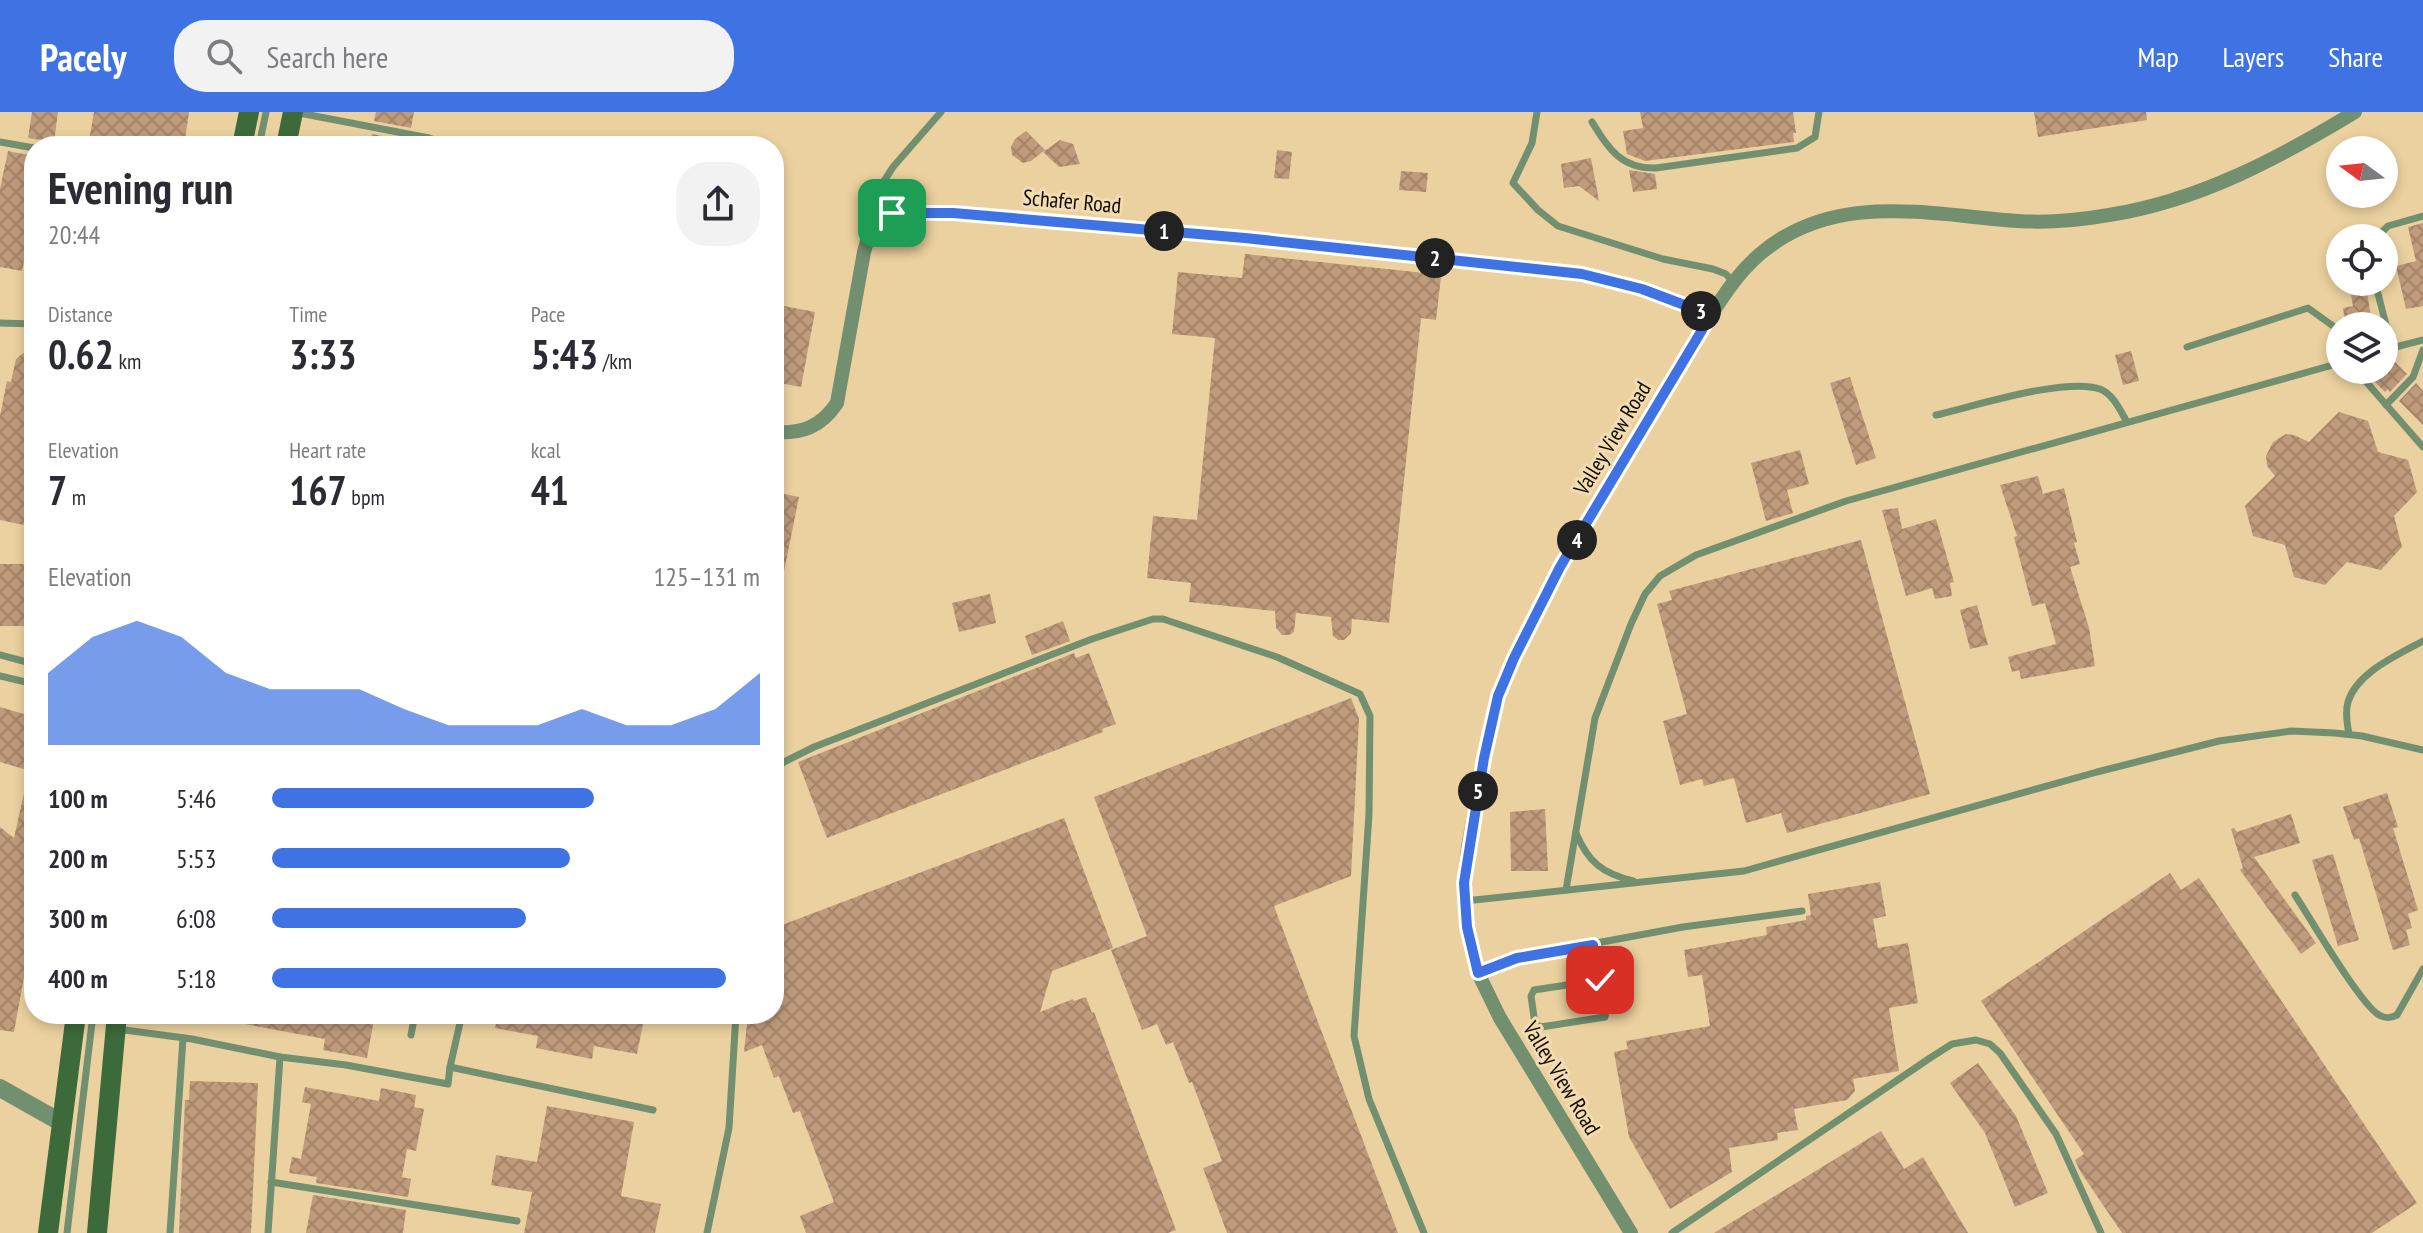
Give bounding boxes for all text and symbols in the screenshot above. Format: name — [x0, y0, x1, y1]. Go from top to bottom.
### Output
search box — [174, 20, 734, 92]
text: Pacely — [40, 32, 126, 81]
icon: search — [202, 34, 246, 78]
text: Search here — [266, 37, 388, 76]
text: Map — [2137, 38, 2179, 75]
text: Layers — [2223, 38, 2284, 75]
text: Share — [2328, 38, 2383, 75]
north arrow — [2326, 136, 2398, 208]
map controls — [2326, 136, 2398, 384]
text: Evening run — [48, 159, 233, 216]
button: share — [676, 162, 760, 246]
pin — [858, 179, 926, 247]
street label: Schafer Road — [1022, 183, 1122, 219]
icon: arrive — [870, 191, 914, 235]
pin: 1 — [1144, 211, 1184, 251]
text: 1 — [1159, 217, 1169, 245]
text: 20:44 — [48, 218, 100, 251]
button: locate — [2326, 224, 2398, 296]
pin: 2 — [1415, 238, 1455, 278]
text: 2 — [1430, 244, 1440, 272]
pin: 3 — [1681, 291, 1721, 331]
text: 3 — [1696, 297, 1706, 325]
text: Distance — [48, 300, 113, 328]
text: Time — [289, 300, 327, 328]
text: Pace — [531, 300, 565, 328]
button: layers — [2326, 312, 2398, 384]
text: 0.62 — [48, 328, 114, 380]
text: 3:33 — [289, 328, 357, 380]
text: 5:43 — [531, 328, 598, 380]
text: km — [114, 347, 141, 375]
text: /km — [598, 347, 632, 375]
street label: Valley View Road — [1567, 376, 1657, 501]
text: Elevation — [48, 436, 119, 464]
text: Heart rate — [289, 436, 366, 464]
text: kcal — [531, 436, 561, 464]
text: 7 — [48, 464, 67, 516]
text: 167 — [289, 464, 347, 516]
text: 41 — [531, 464, 569, 516]
text: m — [67, 483, 86, 511]
text: bpm — [347, 483, 385, 511]
pin: 4 — [1557, 520, 1597, 560]
text: 4 — [1572, 526, 1582, 554]
text: Elevation — [48, 560, 131, 593]
text: 125–131 m — [654, 560, 760, 593]
pin: 5 — [1458, 771, 1498, 811]
text: 5 — [1473, 777, 1483, 805]
text: 100 m — [48, 782, 108, 815]
text: 5:46 — [176, 782, 216, 815]
text: 200 m — [48, 842, 108, 875]
text: 5:53 — [176, 842, 216, 875]
text: 300 m — [48, 902, 108, 935]
text: 6:08 — [176, 902, 216, 935]
pin — [1566, 946, 1634, 1014]
icon: check — [1578, 958, 1622, 1002]
text: 400 m — [48, 962, 108, 995]
text: 5:18 — [176, 962, 216, 995]
street label: Valley View Road — [1517, 1015, 1607, 1140]

